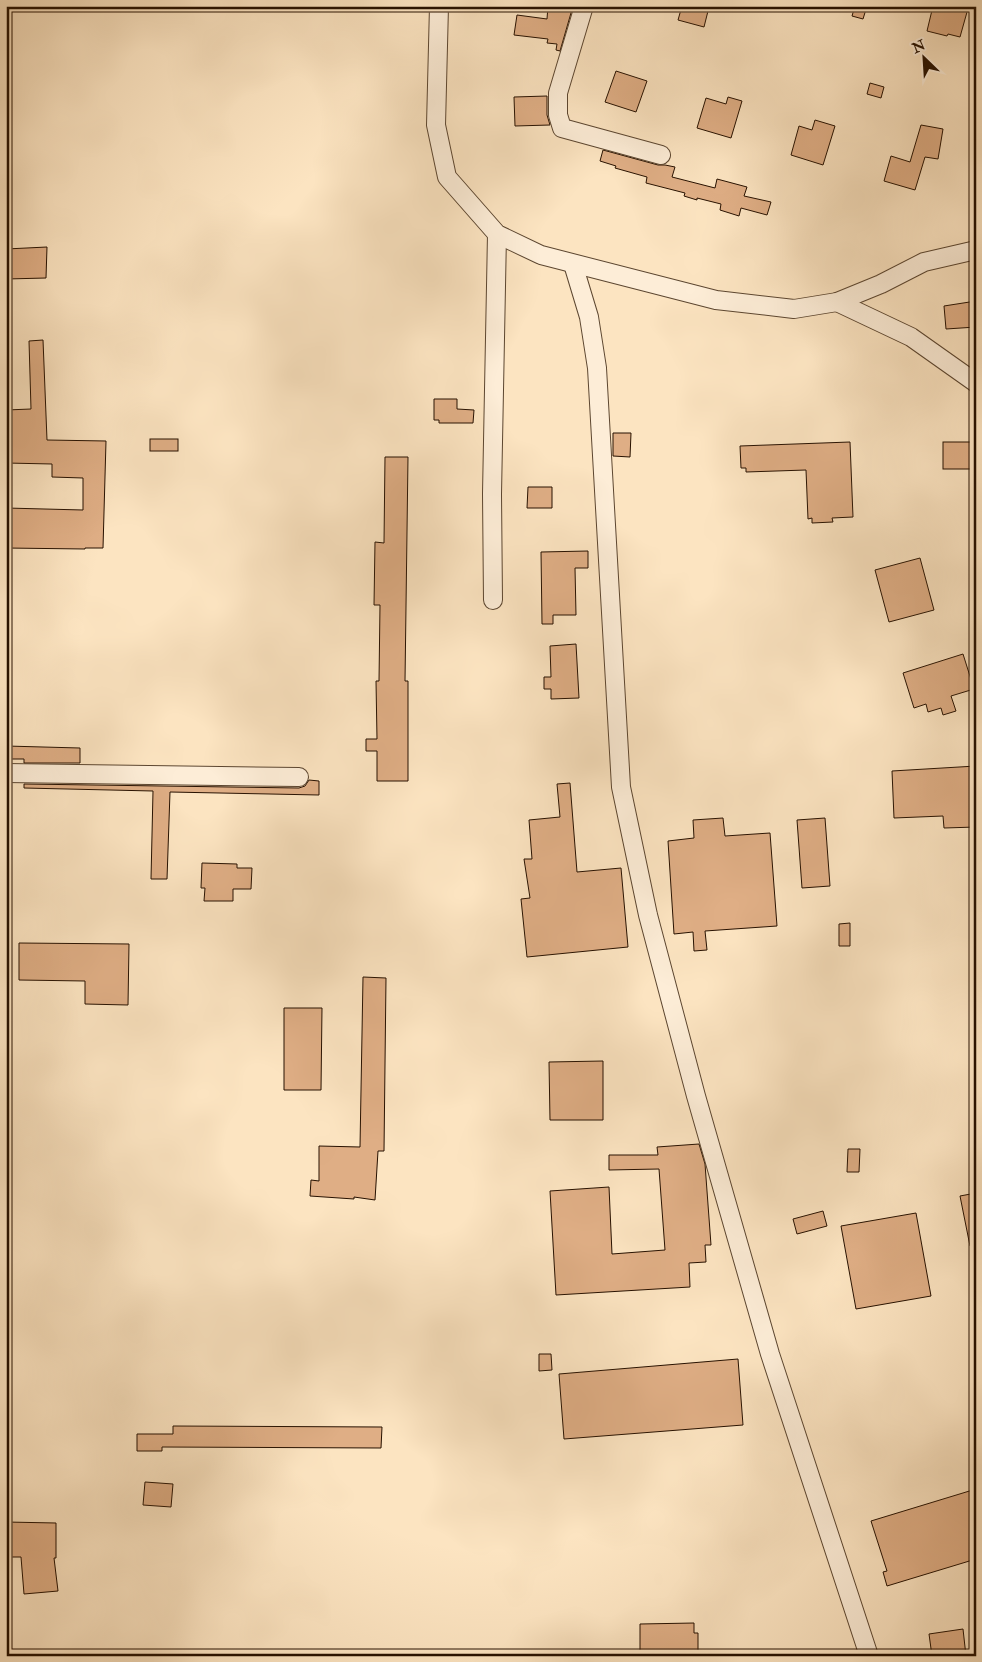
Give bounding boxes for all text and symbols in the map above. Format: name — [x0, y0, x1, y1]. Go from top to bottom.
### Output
north arrow — [900, 32, 950, 82]
text: N — [909, 36, 928, 57]

